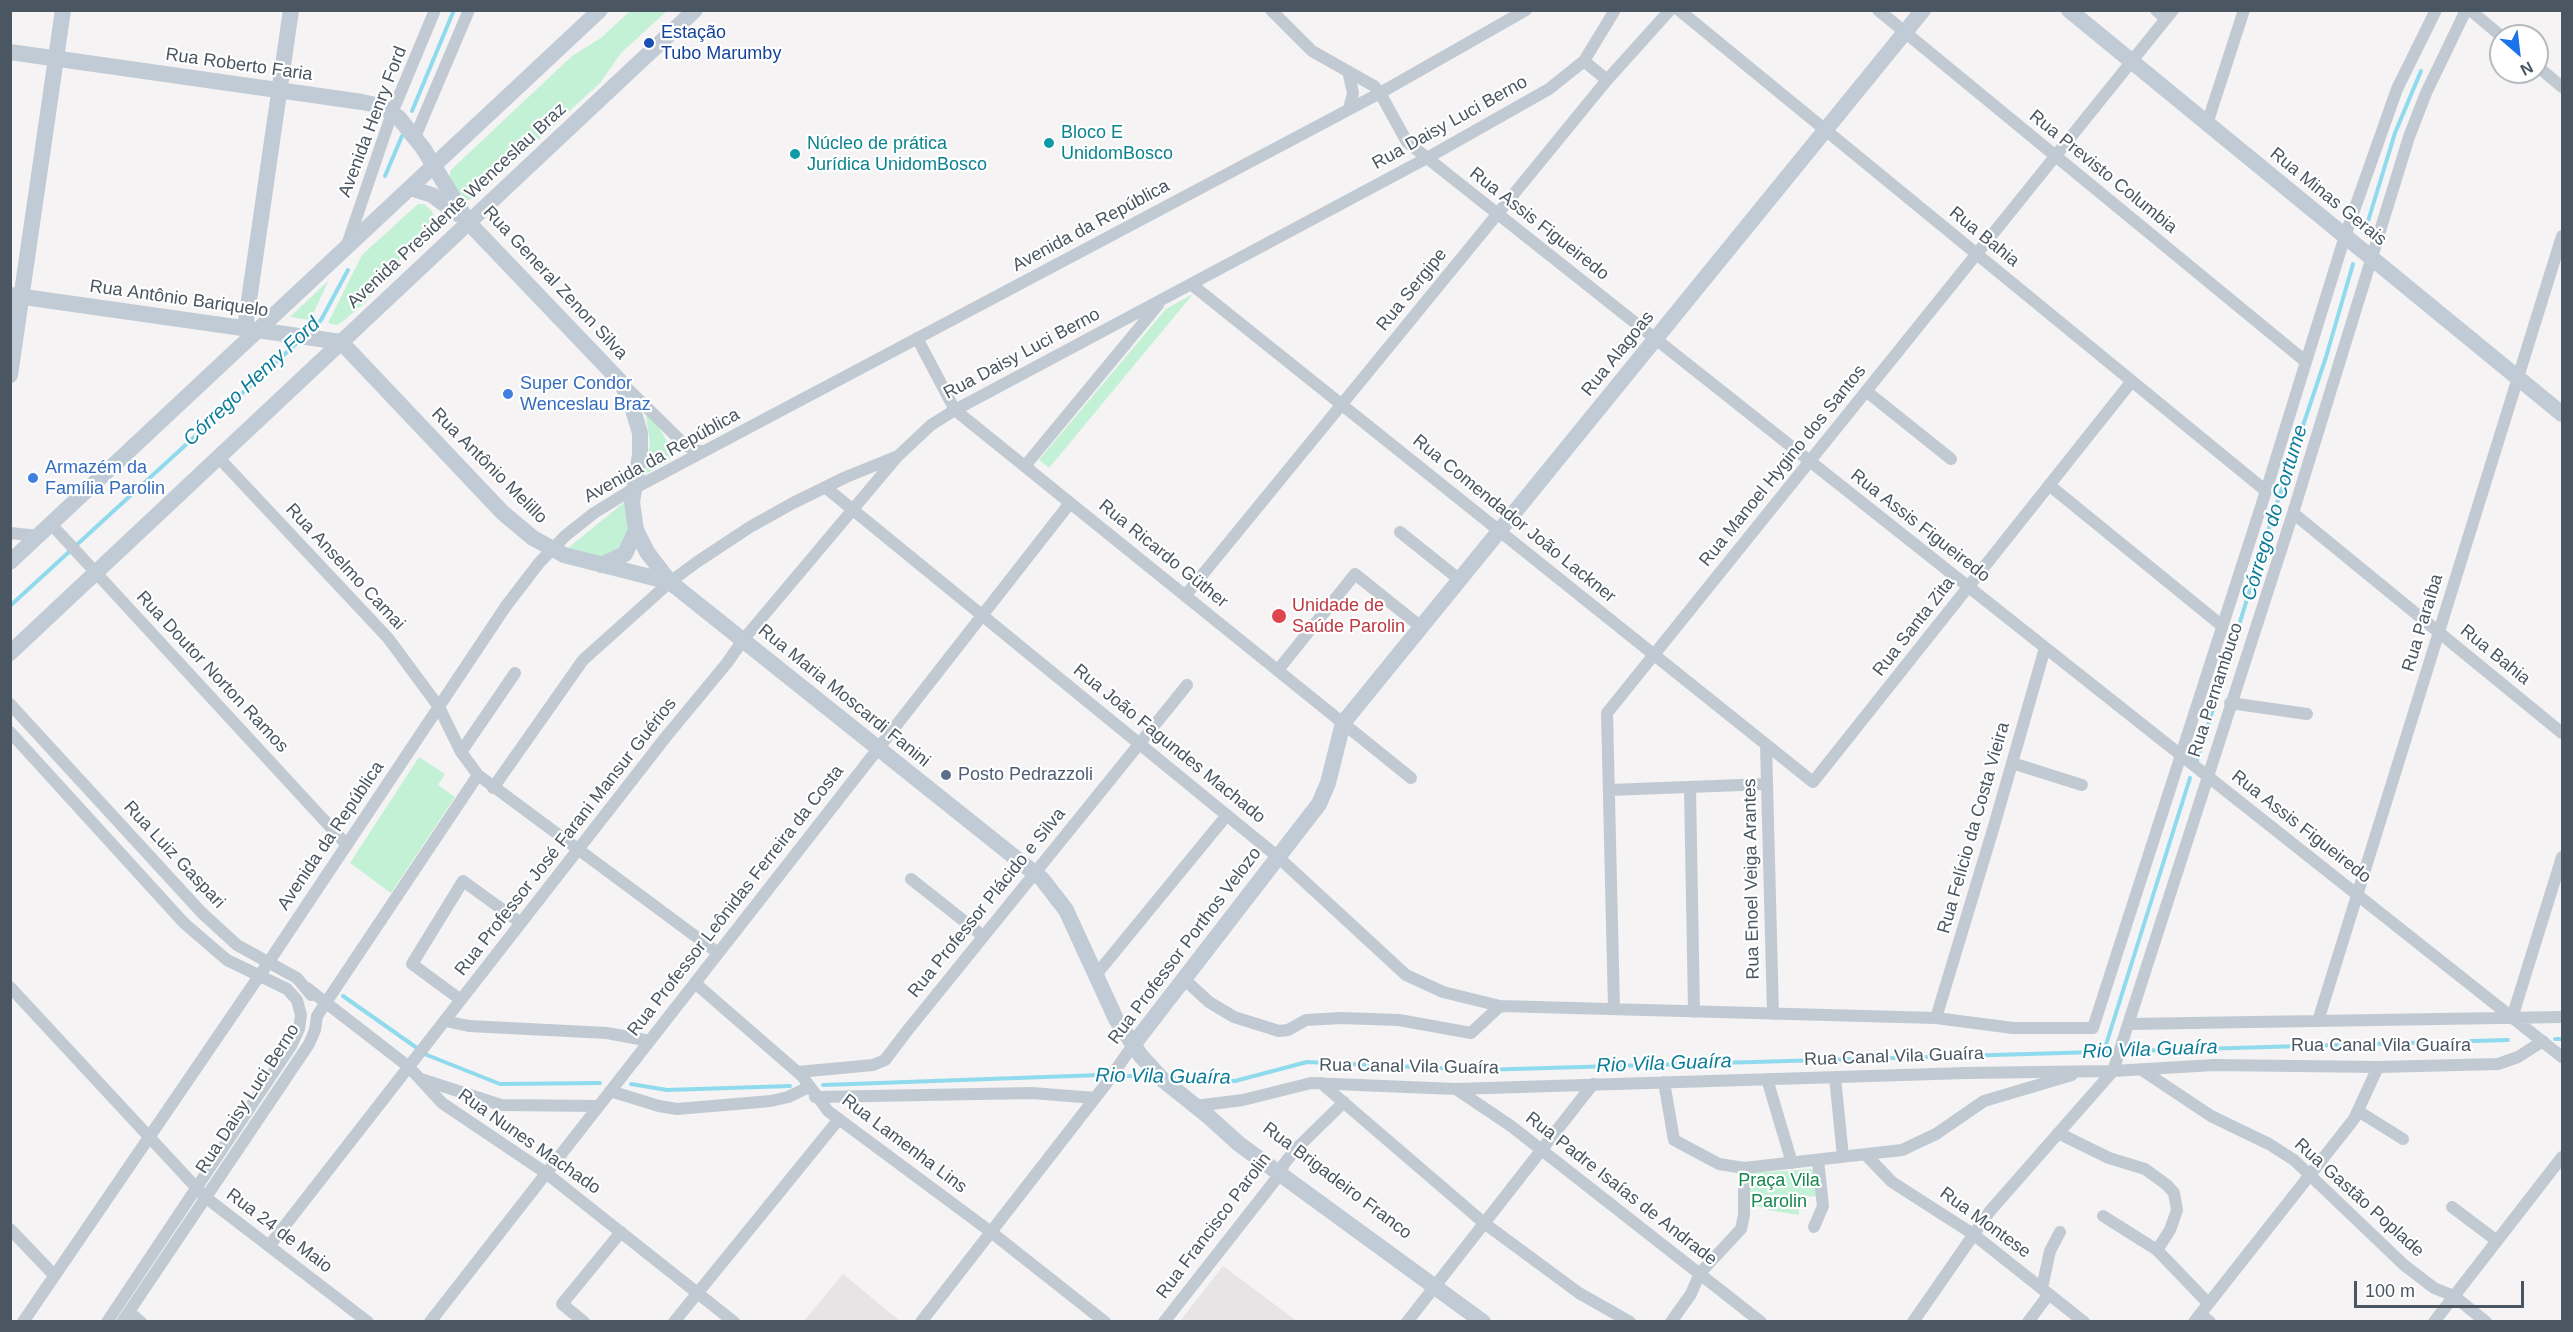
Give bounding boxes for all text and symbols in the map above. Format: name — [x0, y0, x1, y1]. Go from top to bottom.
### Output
place label: Estação Tubo Marumby — [661, 22, 781, 64]
north arrow — [2489, 24, 2549, 84]
marker: Estação Tubo Marumby — [642, 36, 656, 50]
street label: Rua Roberto Faria — [164, 44, 314, 86]
street label: Avenida Henry Ford — [334, 44, 412, 200]
text: N — [2518, 58, 2536, 79]
street label: Rua Daisy Luci Berno — [1369, 71, 1531, 175]
street label: Avenida Presidente Wenceslau Braz — [343, 99, 571, 313]
street label: Rua Previsto Columbia — [2025, 106, 2181, 238]
place label: Bloco E UnidomBosco — [1061, 122, 1173, 164]
place label: Núcleo de prática Jurídica UnidomBosco — [807, 133, 987, 176]
marker: Bloco E UnidomBosco — [1042, 136, 1056, 150]
street label: Rua Minas Gerais — [2265, 143, 2391, 251]
marker: Núcleo de prática Jurídica UnidomBosco — [788, 147, 802, 161]
street label: Rua Assis Figueiredo — [1465, 163, 1613, 285]
street label: Avenida da República — [1009, 175, 1173, 277]
street label: Rua General Zenon Silva — [478, 202, 632, 364]
street label: Rua Bahia — [1945, 202, 2023, 272]
street label: Rua Sergipe — [1372, 244, 1452, 336]
street label: Rua Antônio Bariquelo — [88, 276, 270, 322]
street label: Rua Daisy Luci Berno — [940, 304, 1104, 404]
street label: Rua Alagoas — [1577, 307, 1659, 401]
water label: Córrego Henry Ford — [179, 313, 325, 451]
street label: Rua Manoel Hygino dos Santos — [1695, 361, 1871, 571]
place label: Super Condor Wenceslau Braz — [520, 373, 651, 416]
marker: Super Condor Wenceslau Braz — [501, 387, 515, 401]
street label: Rua Antônio Melillo — [427, 404, 551, 528]
street label: Avenida da República — [580, 404, 744, 508]
water label: Córrego do Cortume — [2237, 422, 2313, 604]
street label: Rua Comendador João Lackner — [1408, 430, 1620, 608]
place label: Armazém da Família Parolin — [45, 457, 165, 500]
street label: Rua Assis Figueiredo — [1846, 465, 1994, 587]
marker: Armazém da Família Parolin — [26, 471, 40, 485]
street label: Rua Ricardo Güther — [1094, 495, 1232, 613]
street label: Rua Anselmo Camai — [281, 499, 409, 635]
street label: Rua Paraíba — [2398, 572, 2448, 674]
street label: Rua Santa Zita — [1869, 573, 1959, 681]
street label: Rua Doutor Norton Ramos — [131, 587, 293, 757]
place label: Unidade de Saúde Parolin — [1292, 595, 1405, 638]
marker: Unidade de Saúde Parolin — [1270, 607, 1288, 625]
street label: Rua Maria Moscardi Fanini — [754, 620, 934, 772]
street label: Rua Pernambuco — [2184, 620, 2248, 760]
street label: Rua Bahia — [2456, 620, 2534, 690]
street label: Rua João Fagundes Machado — [1068, 660, 1270, 828]
street label: Rua Professor José Farani Mansur Guérios — [451, 694, 681, 980]
street label: Rua Felício da Costa Vieira — [1933, 720, 2015, 936]
street label: Avenida da República — [273, 758, 389, 914]
street label: Rua Professor Leônidas Ferreira da Costa — [623, 761, 849, 1041]
place label: Posto Pedrazzoli — [958, 764, 1093, 786]
street label: Rua Assis Figueiredo — [2227, 766, 2375, 888]
marker: Posto Pedrazzoli — [939, 768, 953, 782]
street label: Rua Enoel Veiga Arantes — [1739, 778, 1765, 980]
street label: Rua Luiz Gaspari — [119, 797, 229, 913]
street label: Rua Professor Plácido e Silva — [904, 804, 1070, 1002]
street label: Rua Professor Porthos Velozo — [1104, 843, 1266, 1049]
street label: Rua Daisy Luci Berno — [192, 1020, 304, 1178]
street label: Rua Canal Vila Guaíra — [2291, 1035, 2471, 1057]
water label: Rio Vila Guaíra — [2082, 1036, 2218, 1064]
street label: Rua Canal Vila Guaíra — [1804, 1043, 1984, 1071]
water label: Rio Vila Guaíra — [1596, 1050, 1732, 1078]
street label: Rua Canal Vila Guaíra — [1319, 1055, 1499, 1079]
water label: Rio Vila Guaíra — [1095, 1064, 1231, 1090]
street label: Rua Nunes Machado — [454, 1085, 604, 1199]
street label: Rua Lamenha Lins — [837, 1090, 971, 1198]
street label: Rua Padre Isaías de Andrade — [1521, 1107, 1721, 1271]
street label: Rua Brigadeiro Franco — [1258, 1118, 1416, 1244]
street label: Rua Gastão Poplade — [2290, 1134, 2428, 1262]
street label: Rua Francisco Parolin — [1152, 1149, 1276, 1303]
park label: Praça Vila Parolin — [1738, 1170, 1820, 1212]
street label: Rua Montese — [1935, 1183, 2035, 1263]
street label: Rua 24 de Maio — [222, 1184, 336, 1278]
scale bar — [2357, 1269, 2526, 1307]
text: 100 m — [2365, 1281, 2415, 1301]

